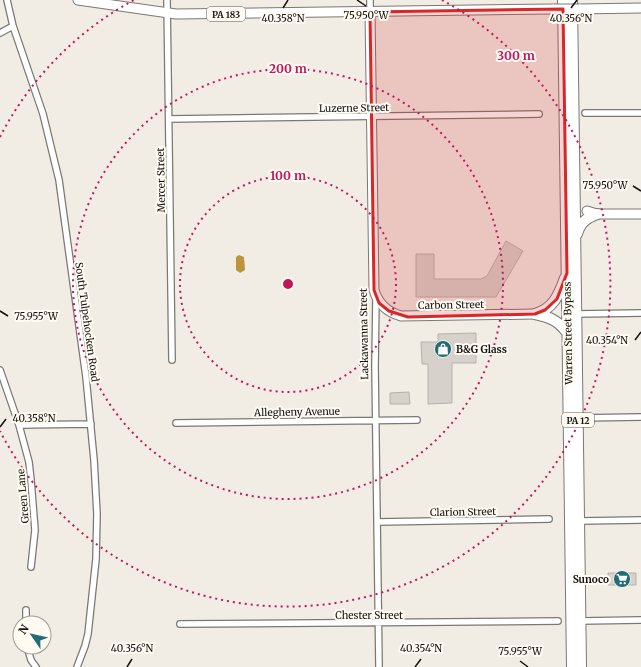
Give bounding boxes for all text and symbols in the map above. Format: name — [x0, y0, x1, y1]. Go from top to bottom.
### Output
road number: PA 183 — [207, 7, 245, 21]
text: 75.950°W — [344, 9, 389, 22]
text: 40.358°N — [262, 12, 305, 25]
text: 40.356°N — [550, 12, 592, 25]
text: 300 m — [497, 48, 535, 63]
text: 200 m — [269, 61, 307, 76]
street label: Luzerne Street — [319, 101, 389, 115]
street label: Mercer Street — [154, 147, 168, 213]
text: 100 m — [270, 168, 306, 183]
text: 75.950°W — [583, 179, 628, 192]
street label: South Tulpehocken Road — [72, 261, 102, 383]
centre of rings — [281, 277, 295, 291]
street label: Warren Street Bypass — [561, 281, 575, 386]
street label: Lackawanna Street — [357, 288, 371, 380]
street label: Carbon Street — [418, 298, 484, 312]
text: 75.955°W — [14, 310, 59, 323]
text: 40.354°N — [586, 334, 628, 347]
shop icon: B&G Glass — [433, 339, 453, 359]
place label: B&G Glass — [456, 343, 507, 356]
street label: Allegheny Avenue — [253, 405, 340, 419]
text: 40.358°N — [13, 412, 56, 425]
road number: PA 12 — [562, 413, 594, 427]
street label: Green Lane — [14, 468, 32, 524]
street label: Clarion Street — [430, 505, 496, 519]
supermarket icon: Sunoco — [612, 569, 632, 589]
place label: Sunoco — [573, 573, 609, 586]
street label: Chester Street — [335, 609, 403, 622]
north arrow — [12, 615, 52, 655]
text: N — [15, 622, 32, 637]
text: 40.356°N — [111, 642, 153, 655]
text: 40.354°N — [400, 642, 442, 655]
text: 75.955°W — [498, 645, 543, 658]

